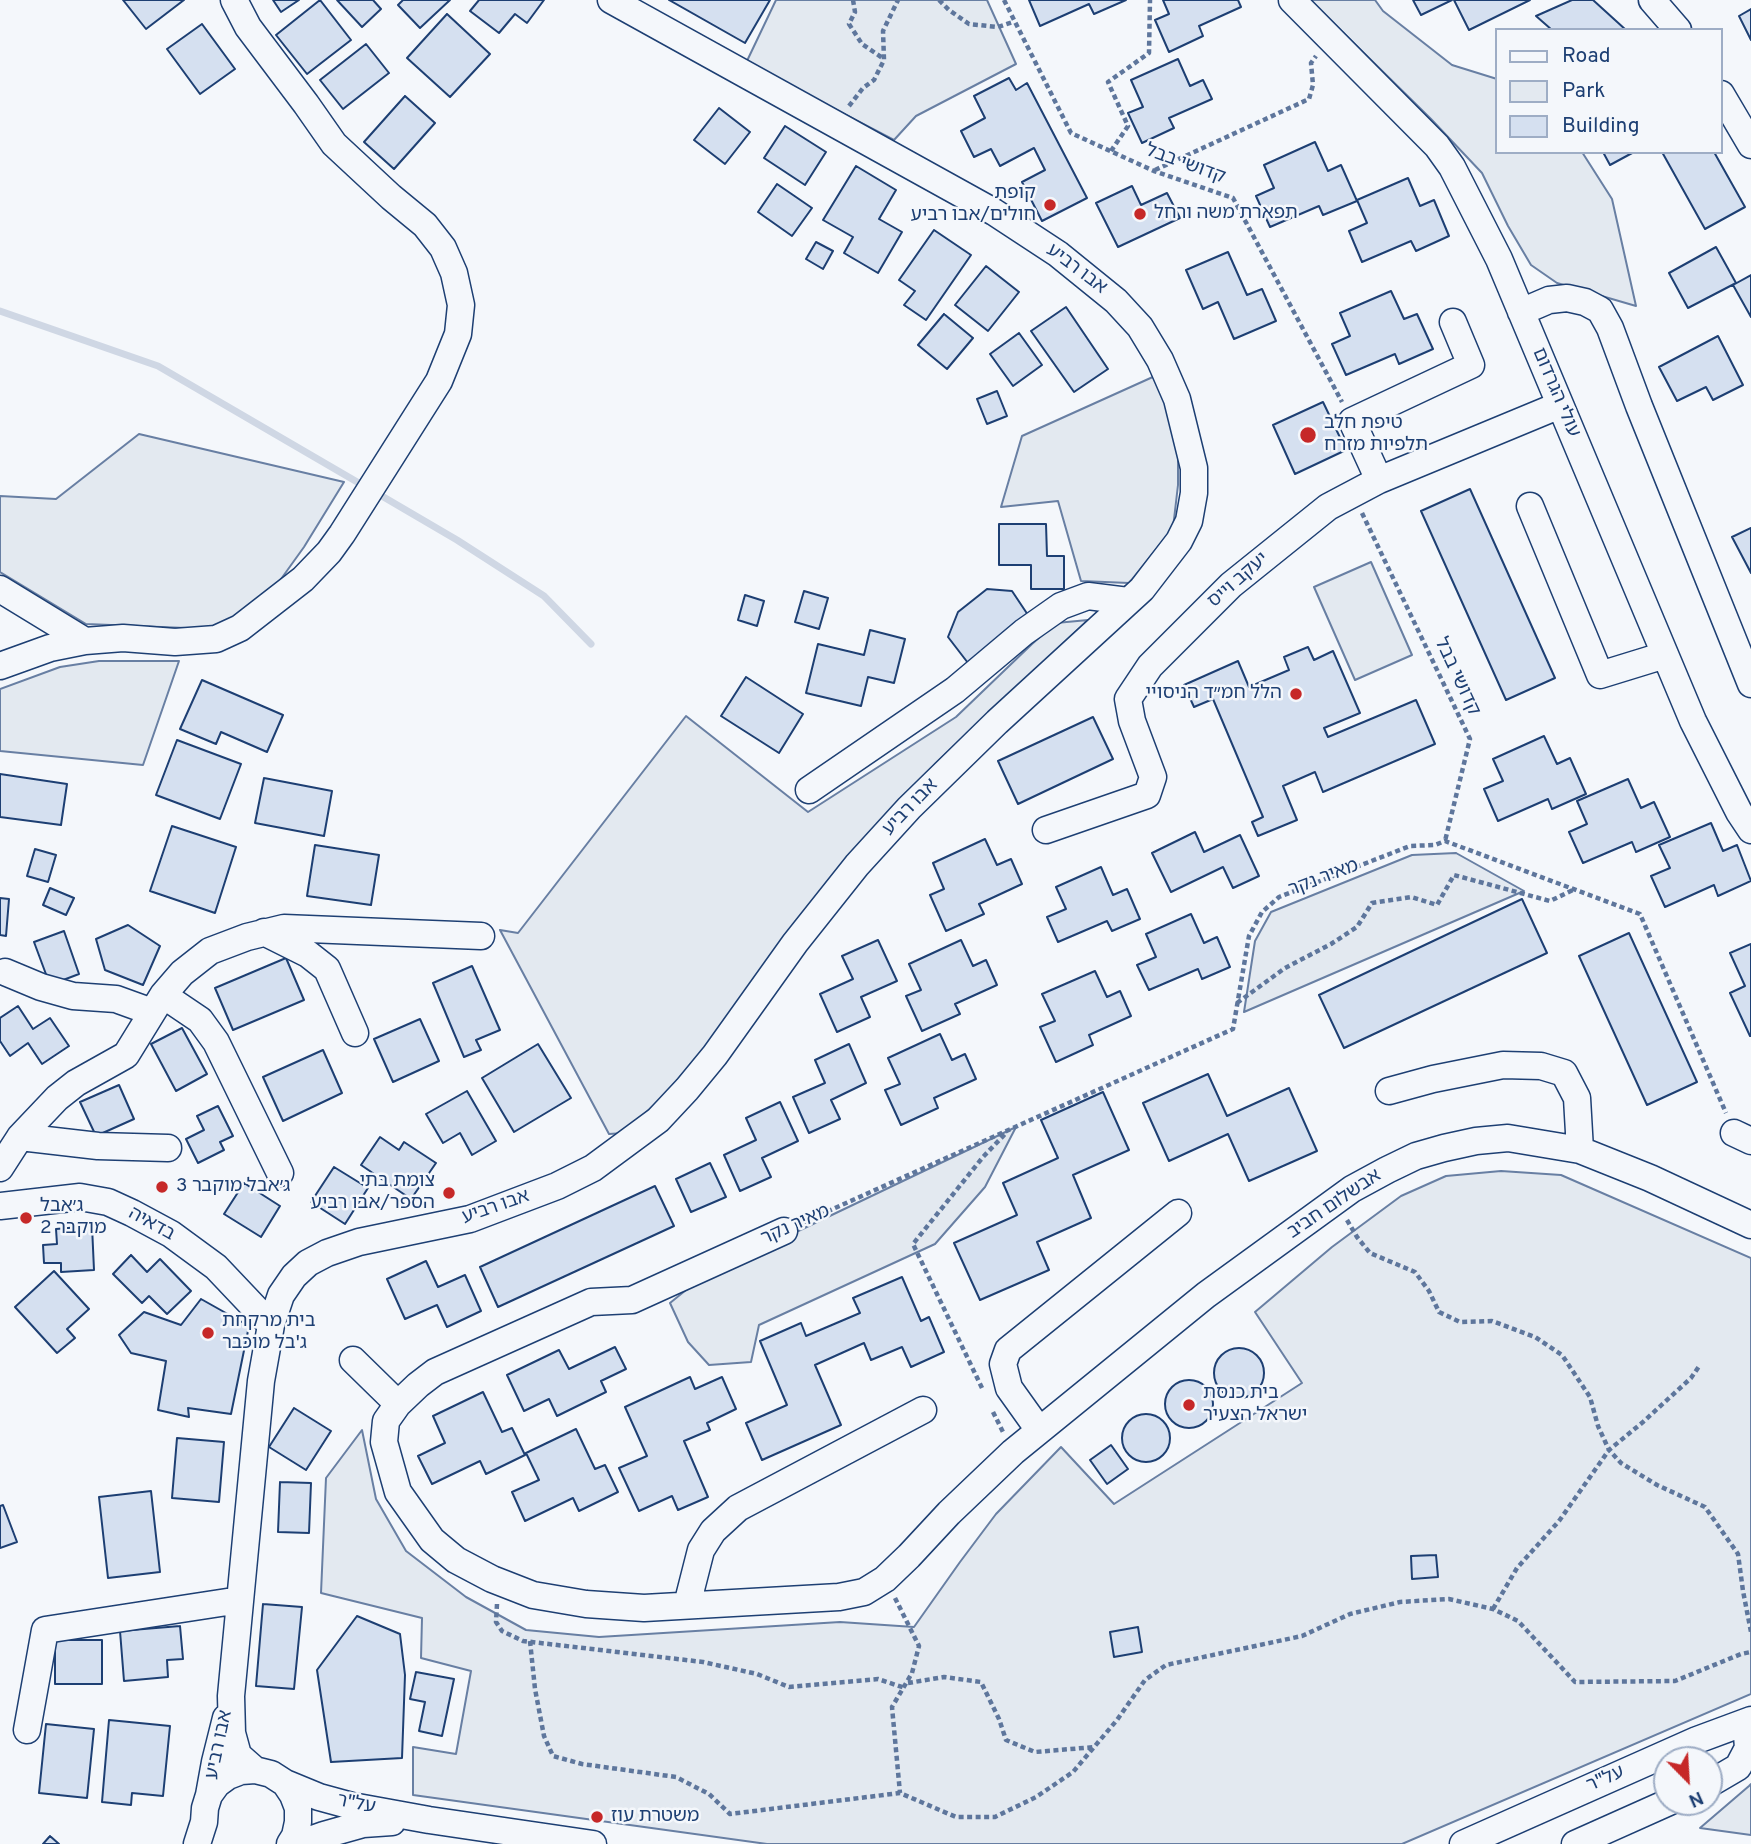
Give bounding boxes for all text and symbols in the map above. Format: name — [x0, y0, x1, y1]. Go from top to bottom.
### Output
legend — [1496, 28, 1723, 154]
text: Road — [1562, 43, 1611, 70]
text: Park — [1562, 78, 1605, 105]
text: Building — [1562, 113, 1640, 140]
street label: קדושי בבל — [1142, 140, 1228, 190]
place label: קופת חולים/אבו רביע — [910, 183, 1036, 227]
marker: קופת חולים/אבו רביע — [1042, 197, 1058, 213]
place label: תפארת משה ורחל — [1154, 203, 1298, 225]
marker: תפארת משה ורחל — [1132, 206, 1148, 222]
street label: אבו רביע — [1041, 240, 1111, 300]
street label: עולי הגרדום — [1526, 345, 1584, 441]
place label: טיפת חלב תלפיות מזרח — [1324, 413, 1428, 457]
marker: טיפת חלב תלפיות מזרח — [1298, 425, 1318, 445]
street label: יעקב וייס — [1204, 548, 1274, 614]
street label: קדושי בבל — [1428, 634, 1484, 720]
place label: הלל חמ״ד הניסויי — [1146, 683, 1282, 705]
marker: הלל חמ״ד הניסויי — [1288, 686, 1304, 702]
street label: אבו רביע — [878, 775, 944, 841]
street label: מאיר נקר — [1286, 855, 1362, 903]
street label: אבשלום חביב — [1284, 1165, 1386, 1245]
place label: צומת בתי הספר/אבו רביע — [310, 1171, 435, 1215]
place label: ג׳אבל מוקבר 3 — [176, 1176, 290, 1198]
marker: ג׳אבל מוקבר 3 — [154, 1179, 170, 1195]
marker: צומת בתי הספר/אבו רביע — [441, 1185, 457, 1201]
street label: אבו רביע — [459, 1186, 533, 1230]
place label: ג׳אבל מוקבר 2 — [40, 1196, 107, 1240]
street label: מאיר נקר — [758, 1201, 834, 1251]
street label: בדאיה — [124, 1203, 178, 1247]
marker: ג׳אבל מוקבר 2 — [18, 1210, 34, 1226]
place label: בית מרקחת ג'בל מוכבר — [222, 1311, 316, 1355]
marker: בית מרקחת ג'בל מוכבר — [200, 1325, 216, 1341]
place label: בית כנסת ישראל הצעיר — [1203, 1383, 1307, 1427]
marker: בית כנסת ישראל הצעיר — [1181, 1397, 1197, 1413]
street label: אבו רביע — [202, 1708, 238, 1782]
north arrow — [1653, 1746, 1723, 1816]
street label: על"ר — [1584, 1762, 1628, 1798]
text: N — [1685, 1785, 1707, 1812]
street label: על"ר — [335, 1790, 377, 1820]
place label: משטרת עוז — [611, 1806, 699, 1828]
marker: משטרת עוז — [589, 1809, 605, 1825]

